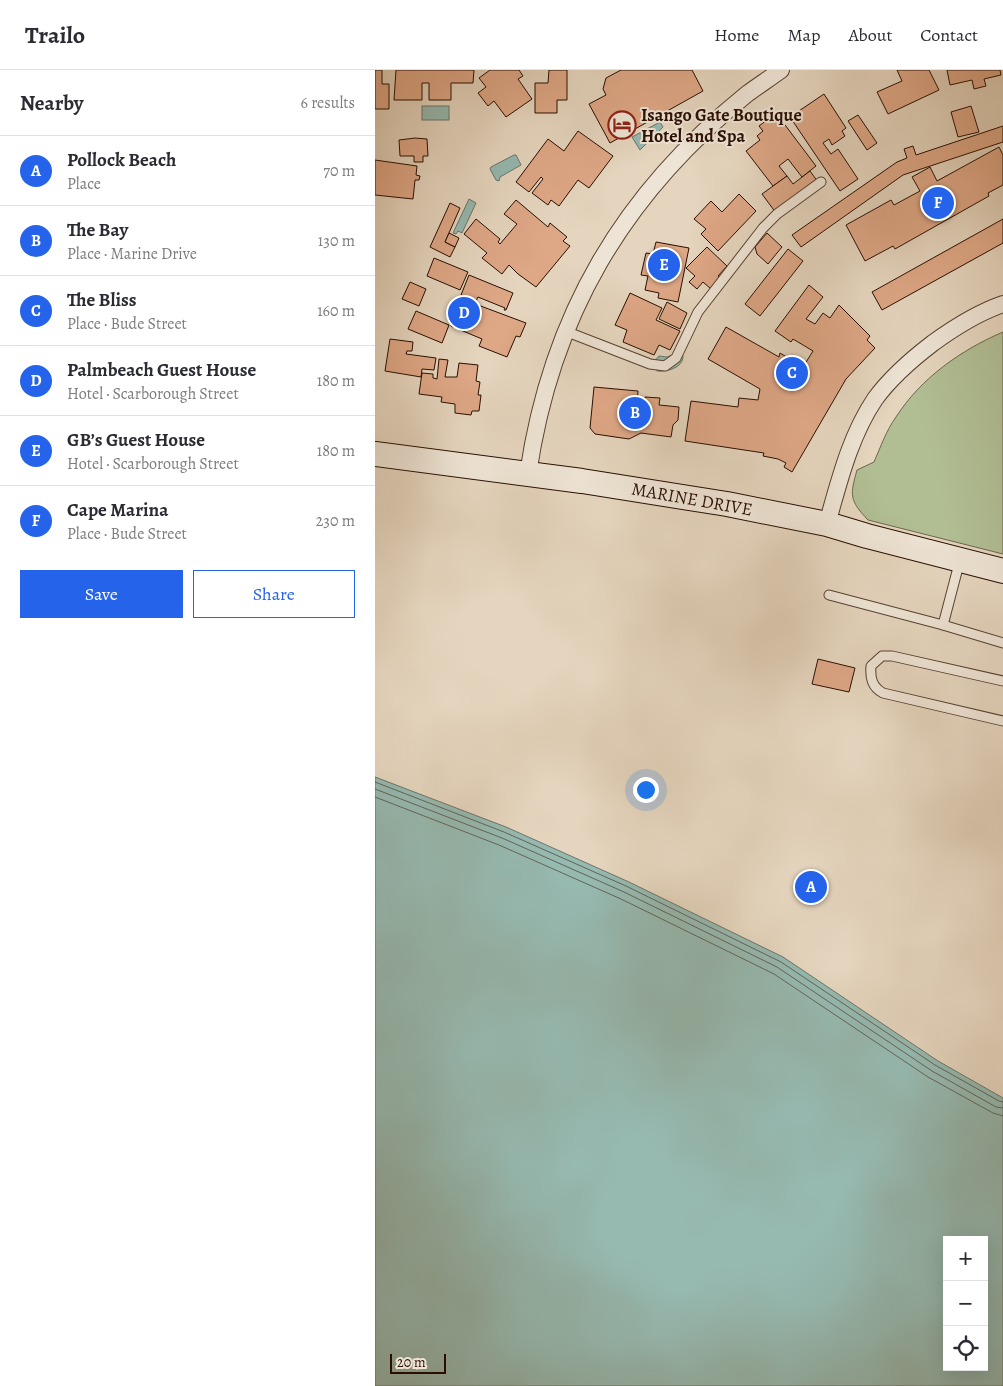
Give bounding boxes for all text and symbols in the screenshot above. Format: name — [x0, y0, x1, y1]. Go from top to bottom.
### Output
text: Trailo — [25, 19, 85, 51]
text: Home — [714, 23, 759, 47]
text: Map — [787, 23, 820, 47]
text: About — [848, 23, 892, 47]
text: Contact — [920, 23, 978, 47]
text: Nearby — [20, 89, 83, 117]
text: 6 results — [301, 92, 355, 114]
place label: Isango Gate Boutique Hotel and Spa — [641, 103, 802, 148]
hotel icon: Isango Gate Boutique Hotel and Spa — [607, 110, 637, 140]
text: Pollock Beach — [67, 147, 176, 173]
text: A — [31, 160, 41, 182]
text: 70 m — [323, 160, 355, 182]
text: Place — [67, 173, 101, 195]
pin: F — [922, 184, 954, 222]
text: The Bay — [67, 217, 128, 243]
text: B — [31, 230, 41, 252]
text: 130 m — [318, 230, 355, 252]
text: Place · Marine Drive — [67, 243, 197, 265]
pin: E — [648, 246, 680, 284]
text: The Bliss — [67, 287, 137, 313]
pin: D — [448, 294, 480, 332]
text: C — [31, 300, 41, 322]
text: 160 m — [317, 300, 355, 322]
text: Place · Bude Street — [67, 313, 187, 335]
pin: C — [776, 354, 808, 392]
text: Palmbeach Guest House — [67, 357, 256, 383]
text: D — [30, 370, 42, 392]
text: 180 m — [317, 370, 355, 392]
text: Hotel · Scarborough Street — [67, 383, 239, 405]
pin: B — [619, 394, 651, 432]
text: GB’s Guest House — [67, 427, 205, 453]
text: E — [31, 440, 41, 462]
text: 180 m — [317, 440, 355, 462]
text: Hotel · Scarborough Street — [67, 453, 239, 475]
street label: MARINE DRIVE — [630, 477, 754, 521]
text: Cape Marina — [67, 497, 168, 523]
text: F — [32, 510, 40, 532]
text: 230 m — [316, 510, 355, 532]
text: Place · Bude Street — [67, 523, 187, 545]
button: Save — [20, 570, 183, 618]
button: Share — [193, 570, 355, 618]
your location — [633, 777, 659, 803]
pin: A — [795, 868, 827, 906]
map controls — [943, 1236, 988, 1371]
button: + — [943, 1236, 988, 1281]
button: − — [943, 1281, 988, 1326]
button: locate — [943, 1326, 988, 1371]
scale bar — [390, 1351, 446, 1374]
text: 20 m — [397, 1353, 426, 1372]

